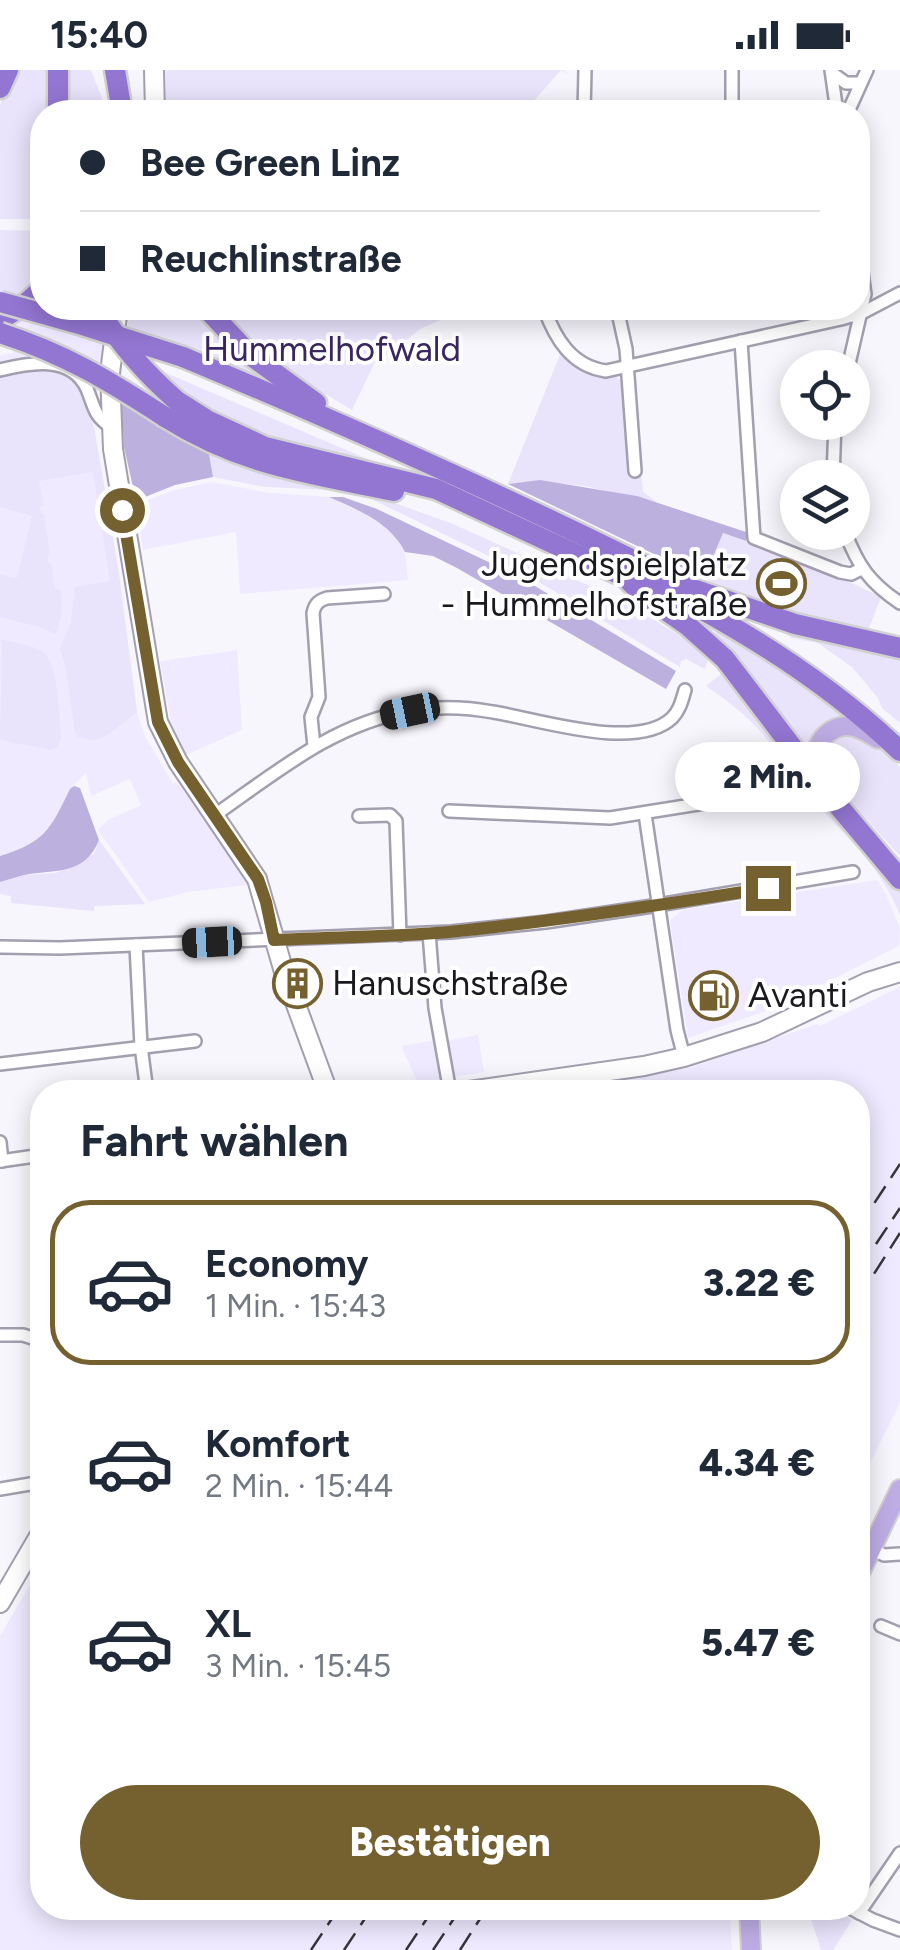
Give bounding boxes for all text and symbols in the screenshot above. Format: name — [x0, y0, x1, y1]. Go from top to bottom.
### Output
text: 15:40 — [50, 12, 148, 58]
text: Bee Green Linz — [140, 140, 400, 186]
text: Reuchlinstraße — [140, 236, 401, 282]
park label: Hummelhofwald — [203, 328, 461, 370]
map controls — [780, 350, 870, 550]
button: locate — [780, 350, 870, 440]
button: layers — [780, 460, 870, 550]
route start — [100, 488, 145, 533]
place label: Jugendspielplatz - Hummelhofstraße — [441, 543, 747, 625]
sports icon: Jugendspielplatz - Hummelhofstraße — [756, 558, 808, 610]
car — [378, 690, 442, 732]
callout: 2 Min. — [676, 743, 860, 813]
text: 2 Min. — [723, 758, 812, 796]
route end — [746, 866, 791, 911]
car — [181, 925, 243, 959]
building icon: Hanuschstraße — [271, 957, 323, 1009]
place label: Hanuschstraße — [332, 962, 568, 1004]
fuel station icon: Avanti — [687, 969, 739, 1021]
place label: Avanti — [748, 974, 848, 1016]
text: Fahrt wählen — [80, 1113, 349, 1167]
icon: car — [85, 1238, 175, 1328]
text: Economy — [205, 1241, 368, 1287]
text: 3.22 € — [703, 1260, 815, 1306]
text: 1 Min. · 15:43 — [205, 1287, 386, 1325]
icon: car — [85, 1418, 175, 1508]
text: Komfort — [205, 1421, 351, 1467]
text: 4.34 € — [699, 1440, 815, 1486]
text: 2 Min. · 15:44 — [205, 1467, 393, 1505]
icon: car — [85, 1598, 175, 1688]
text: XL — [205, 1601, 251, 1647]
text: 5.47 € — [701, 1620, 815, 1666]
text: 3 Min. · 15:45 — [205, 1647, 391, 1685]
button: Bestätigen — [80, 1785, 820, 1900]

